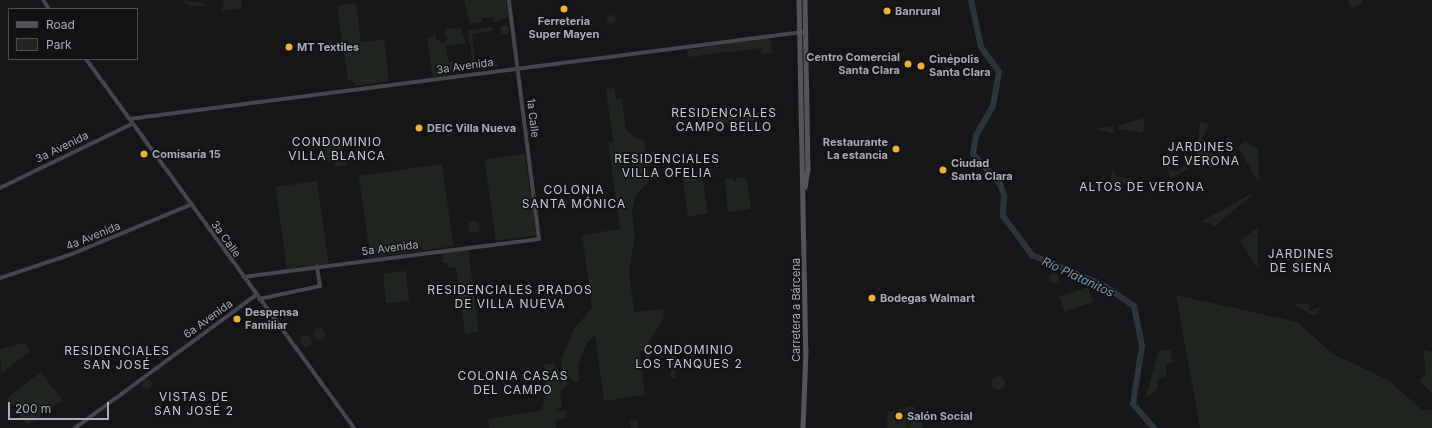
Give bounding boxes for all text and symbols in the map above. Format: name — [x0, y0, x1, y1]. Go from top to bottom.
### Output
marker: Ferreteria Super Mayen — [559, 4, 569, 14]
place label: Banrural — [895, 4, 941, 18]
marker: Banrural — [882, 6, 892, 16]
legend — [8, 8, 138, 60]
place label: Ferreteria Super Mayen — [529, 15, 599, 41]
text: Road — [46, 17, 75, 32]
text: Park — [46, 37, 72, 52]
place label: MT Textiles — [297, 40, 359, 54]
marker: MT Textiles — [284, 42, 294, 52]
place label: Centro Comercial Santa Clara — [806, 51, 900, 77]
place label: Cinépolis Santa Clara — [929, 53, 991, 79]
street label: 3a Avenida — [436, 55, 494, 77]
marker: Centro Comercial Santa Clara — [903, 59, 913, 69]
marker: Cinépolis Santa Clara — [916, 61, 926, 71]
street label: 1a Calle — [524, 97, 542, 139]
district label: RESIDENCIALES CAMPO BELLO — [671, 106, 777, 134]
place label: DEIC Villa Nueva — [427, 121, 516, 135]
marker: DEIC Villa Nueva — [414, 123, 424, 133]
street label: 3a Avenida — [33, 128, 91, 166]
district label: CONDOMINIO VILLA BLANCA — [288, 135, 386, 163]
place label: Restaurante La estancia — [823, 136, 888, 162]
district label: JARDINES DE VERONA — [1162, 140, 1240, 168]
marker: Restaurante La estancia — [891, 144, 901, 154]
place label: Comisaría 15 — [152, 147, 221, 161]
marker: Comisaría 15 — [139, 149, 149, 159]
district label: RESIDENCIALES VILLA OFELIA — [614, 152, 720, 180]
place label: Ciudad Santa Clara — [951, 157, 1013, 183]
marker: Ciudad Santa Clara — [938, 165, 948, 175]
district label: ALTOS DE VERONA — [1079, 180, 1205, 194]
district label: COLONIA SANTA MÓNICA — [522, 183, 626, 211]
street label: 3a Calle — [208, 218, 244, 260]
street label: 4a Avenida — [64, 219, 122, 253]
street label: 5a Avenida — [361, 238, 419, 258]
district label: JARDINES DE SIENA — [1268, 247, 1334, 275]
water label: Río Platanitos — [1040, 254, 1116, 300]
street label: Carretera a Bárcena — [789, 258, 803, 362]
district label: RESIDENCIALES PRADOS DE VILLA NUEVA — [427, 283, 593, 311]
place label: Bodegas Walmart — [880, 291, 975, 305]
marker: Bodegas Walmart — [867, 293, 877, 303]
street label: 6a Avenida — [181, 297, 235, 341]
place label: Despensa Familiar — [245, 306, 299, 332]
marker: Despensa Familiar — [232, 314, 242, 324]
district label: CONDOMINIO LOS TANQUES 2 — [635, 343, 743, 371]
district label: RESIDENCIALES SAN JOSÉ — [64, 344, 170, 372]
district label: COLONIA CASAS DEL CAMPO — [458, 369, 568, 397]
district label: VISTAS DE SAN JOSÉ 2 — [154, 390, 234, 418]
scale bar — [10, 394, 111, 420]
text: 200 m — [15, 401, 51, 416]
place label: Salón Social — [907, 409, 973, 423]
marker: Salón Social — [894, 411, 904, 421]

